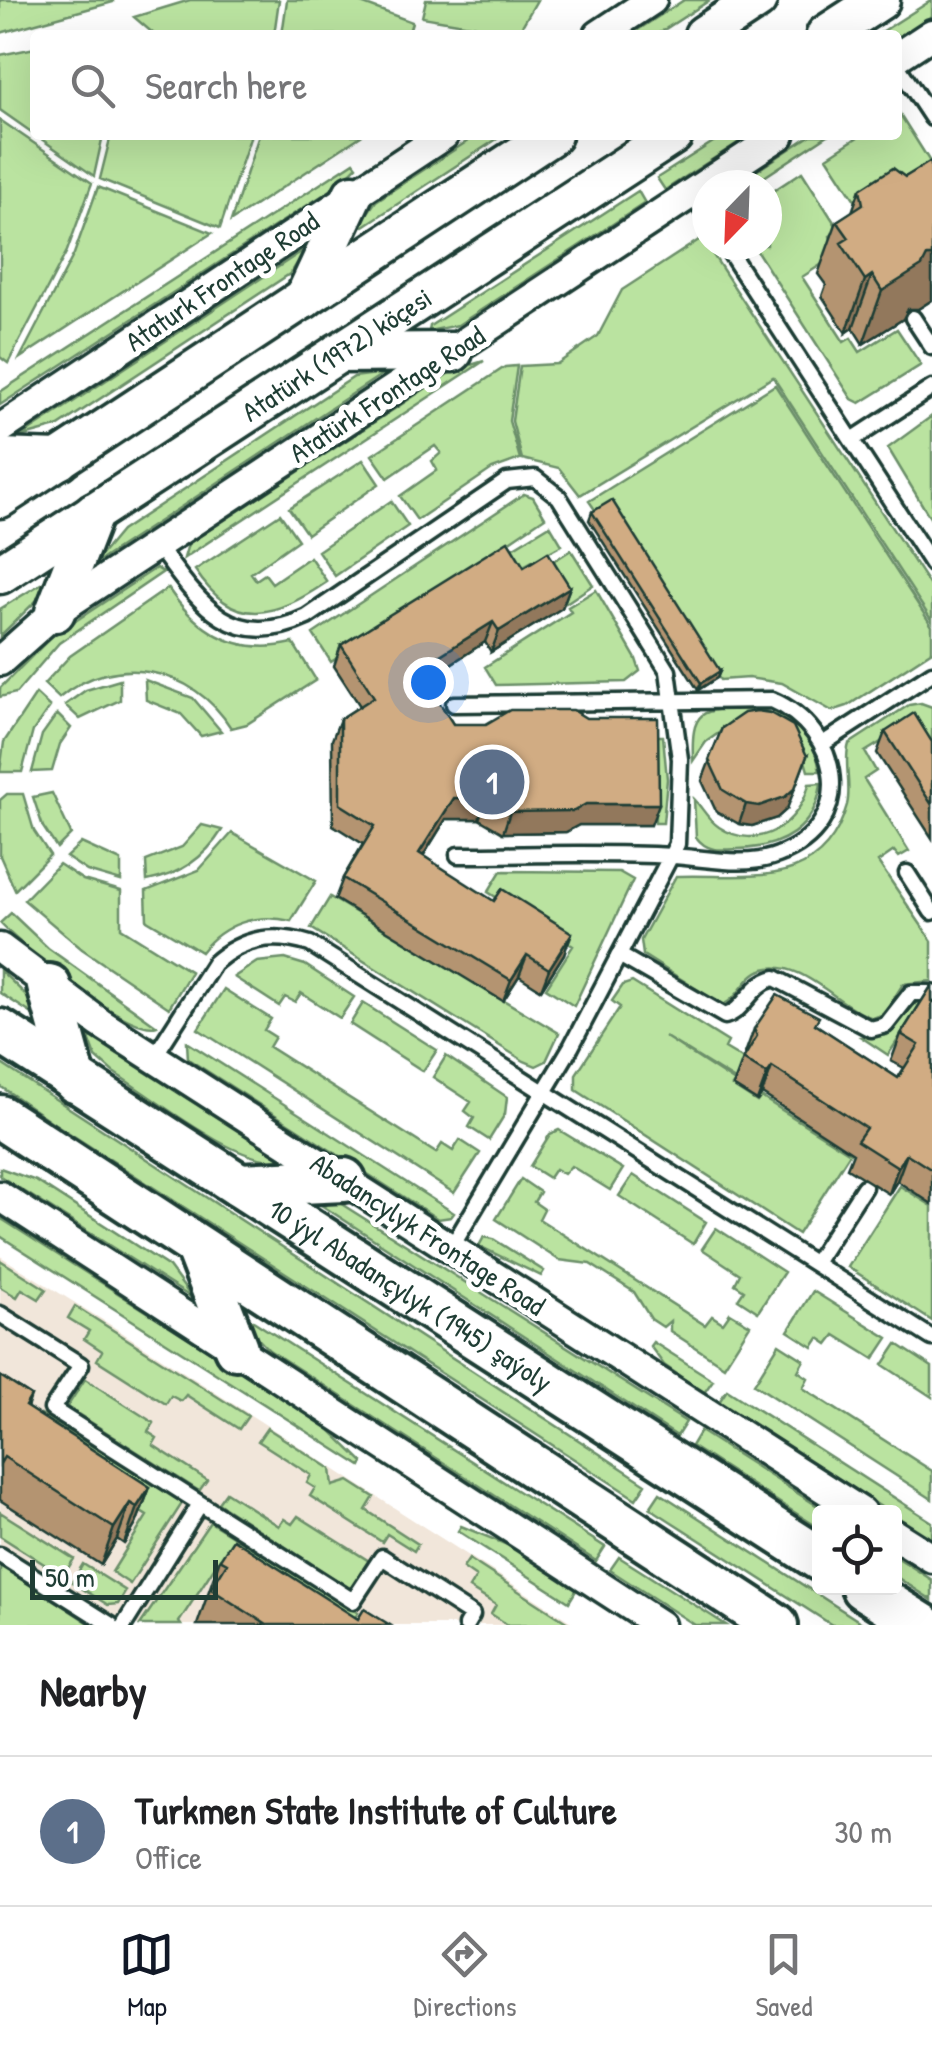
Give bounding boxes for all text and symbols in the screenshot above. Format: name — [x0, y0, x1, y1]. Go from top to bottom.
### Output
search box — [30, 30, 902, 140]
icon: search — [65, 58, 120, 113]
text: Search here — [145, 59, 307, 111]
north arrow — [692, 170, 782, 260]
street label: Ataturk Frontage Road — [118, 202, 326, 360]
street label: Atatürk (1972) köçesi — [234, 279, 439, 430]
street label: Atatürk Frontage Road — [282, 317, 492, 471]
your location — [403, 657, 454, 708]
pin: 1 — [460, 744, 524, 820]
street label: Abadancylyk Frontage Road — [303, 1144, 553, 1324]
street label: 10 ýyl Abadançylyk (1945) şaýoly — [261, 1190, 560, 1401]
map controls — [812, 1505, 902, 1595]
button: locate — [812, 1505, 902, 1595]
scale bar — [30, 1555, 218, 1600]
text: 50 m — [45, 1558, 95, 1596]
text: Nearby — [40, 1662, 147, 1719]
text: Turkmen State Institute of Culture — [135, 1784, 617, 1836]
text: 1 — [67, 1810, 78, 1853]
text: 30 m — [834, 1810, 892, 1853]
text: Office — [135, 1836, 202, 1879]
tab: Map — [119, 1927, 174, 2025]
tab: Directions — [413, 1927, 516, 2025]
tab: Saved — [755, 1927, 813, 2025]

